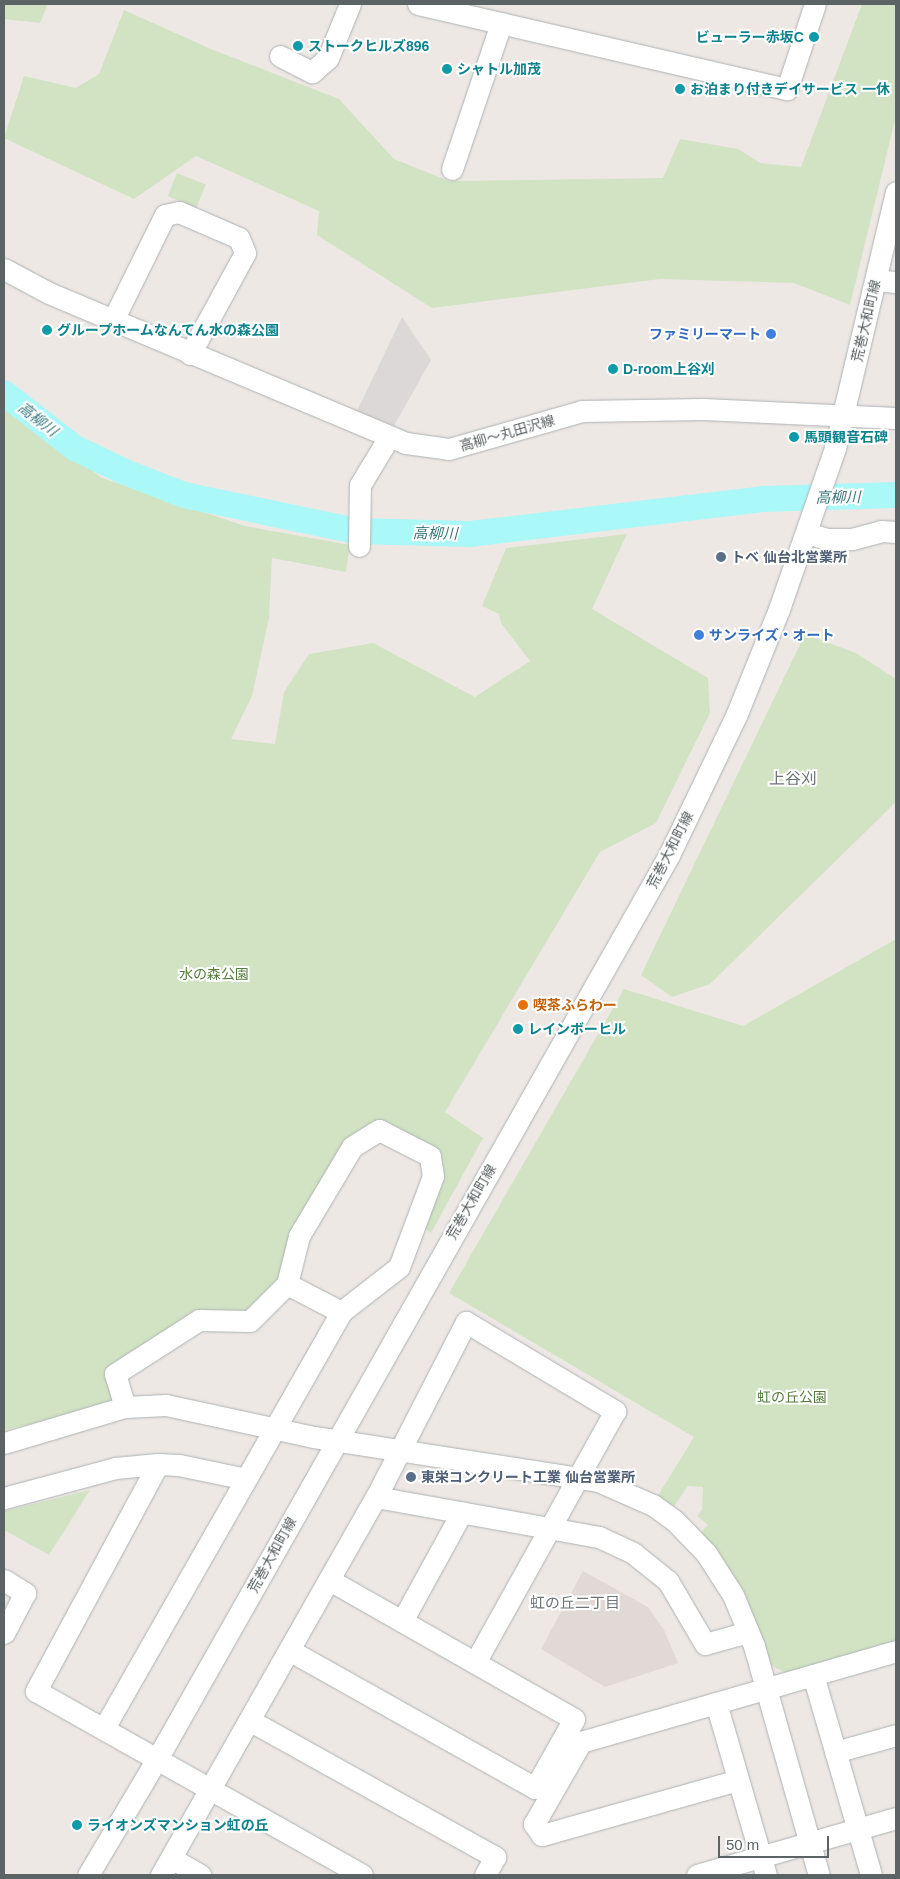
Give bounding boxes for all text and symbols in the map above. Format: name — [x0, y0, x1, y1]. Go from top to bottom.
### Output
place label: ビューラー赤坂C — [696, 29, 804, 45]
marker: ビューラー赤坂C — [808, 31, 820, 43]
place label: ストークヒルズ896 — [308, 38, 429, 54]
marker: ストークヒルズ896 — [292, 40, 304, 52]
place label: シャトル加茂 — [457, 61, 541, 77]
marker: シャトル加茂 — [441, 63, 453, 75]
place label: お泊まり付きデイサービス 一休 — [690, 81, 890, 97]
marker: お泊まり付きデイサービス 一休 — [674, 83, 686, 95]
street label: 荒巻大和町線 — [848, 278, 884, 364]
place label: グループホームなんてん水の森公園 — [57, 322, 281, 338]
marker: グループホームなんてん水の森公園 — [41, 324, 53, 336]
place label: ファミリーマート — [649, 326, 761, 342]
marker: ファミリーマート — [765, 328, 777, 340]
place label: D-room上谷刈 — [623, 361, 715, 377]
marker: D-room上谷刈 — [607, 363, 619, 375]
water label: 高柳川 — [15, 398, 61, 440]
street label: 高柳～丸田沢線 — [458, 411, 556, 455]
place label: 馬頭観音石碑 — [804, 429, 888, 445]
marker: 馬頭観音石碑 — [788, 431, 800, 443]
water label: 高柳川 — [815, 488, 861, 506]
water label: 高柳川 — [412, 524, 458, 542]
place label: トベ 仙台北営業所 — [731, 549, 847, 565]
marker: トベ 仙台北営業所 — [715, 551, 727, 563]
place label: サンライズ・オート — [709, 627, 835, 643]
marker: サンライズ・オート — [693, 629, 705, 641]
district label: 上谷刈 — [769, 769, 817, 789]
street label: 荒巻大和町線 — [643, 809, 697, 891]
park label: 水の森公園 — [179, 966, 249, 982]
place label: 喫茶ふらわー — [533, 997, 617, 1013]
marker: 喫茶ふらわー — [517, 999, 529, 1011]
place label: レインボーヒル — [528, 1021, 626, 1037]
marker: レインボーヒル — [512, 1023, 524, 1035]
street label: 荒巻大和町線 — [443, 1161, 499, 1243]
park label: 虹の丘公園 — [757, 1389, 827, 1405]
place label: 東栄コンクリート工業 仙台営業所 — [421, 1469, 635, 1485]
marker: 東栄コンクリート工業 仙台営業所 — [405, 1471, 417, 1483]
street label: 荒巻大和町線 — [244, 1514, 300, 1596]
district label: 虹の丘二丁目 — [530, 1594, 620, 1612]
place label: ライオンズマンション虹の丘 — [87, 1817, 269, 1833]
marker: ライオンズマンション虹の丘 — [71, 1819, 83, 1831]
scale bar — [720, 1826, 831, 1858]
text: 50 m — [726, 1836, 759, 1853]

